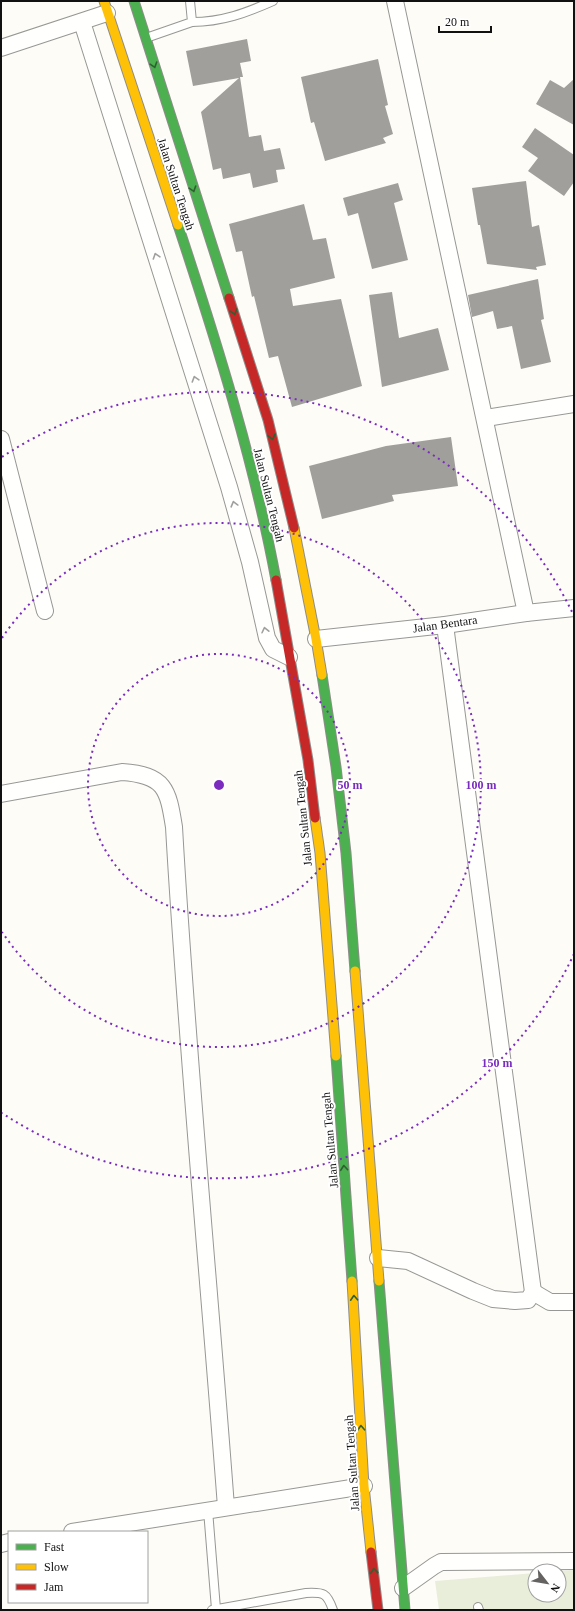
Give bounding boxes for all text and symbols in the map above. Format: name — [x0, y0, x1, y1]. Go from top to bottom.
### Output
scale bar — [439, 8, 491, 34]
text: 20 m — [445, 15, 470, 29]
one-way arrow — [149, 61, 158, 68]
street label: Jalan Sultan Tengah — [154, 136, 198, 232]
one-way arrow — [189, 185, 197, 192]
one-way arrow — [152, 252, 161, 259]
one-way arrow — [229, 309, 238, 316]
one-way arrow — [191, 376, 200, 383]
one-way arrow — [267, 434, 275, 440]
street label: Jalan Sultan Tengah — [251, 447, 287, 543]
one-way arrow — [230, 500, 238, 507]
street label: Jalan Bentara — [412, 612, 479, 635]
one-way arrow — [262, 627, 270, 633]
street label: Jalan Sultan Tengah — [291, 769, 315, 867]
centre of rings — [212, 778, 226, 792]
text: 50 m — [338, 778, 363, 792]
text: 100 m — [466, 778, 497, 792]
text: 150 m — [482, 1056, 513, 1070]
street label: Jalan Sultan Tengah — [319, 1091, 341, 1189]
one-way arrow — [340, 1165, 349, 1171]
one-way arrow — [349, 1295, 358, 1301]
street label: Jalan Sultan Tengah — [342, 1414, 362, 1512]
one-way arrow — [357, 1425, 365, 1431]
legend — [8, 1531, 148, 1603]
text: Fast — [44, 1540, 65, 1554]
text: Slow — [44, 1560, 69, 1574]
north arrow — [527, 1563, 567, 1603]
one-way arrow — [370, 1568, 379, 1574]
text: Jam — [44, 1580, 64, 1594]
text: N — [548, 1582, 563, 1595]

